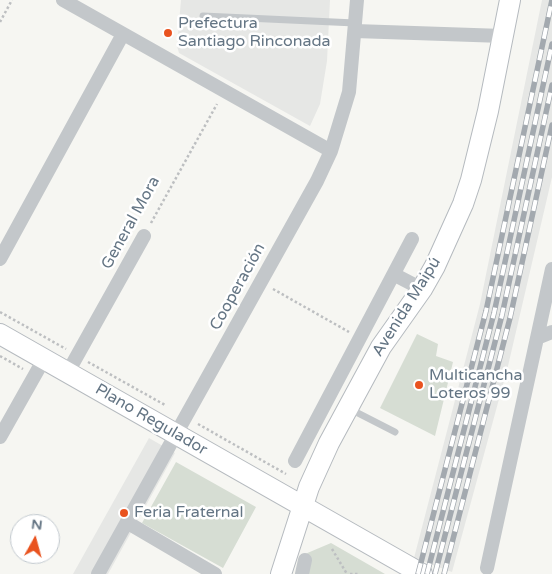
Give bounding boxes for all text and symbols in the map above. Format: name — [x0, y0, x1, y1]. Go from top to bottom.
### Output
place label: Prefectura Santiago Rinconada — [178, 14, 331, 52]
marker: Prefectura Santiago Rinconada — [162, 27, 174, 39]
street label: General Mora — [98, 173, 164, 273]
street label: Cooperación — [206, 240, 270, 334]
street label: Avenida Maipú — [369, 254, 445, 360]
place label: Multicancha Loteros 99 — [429, 366, 523, 404]
marker: Multicancha Loteros 99 — [413, 379, 425, 391]
street label: Plano Regulador — [91, 380, 211, 460]
place label: Feria Fraternal — [134, 503, 244, 523]
marker: Feria Fraternal — [118, 507, 130, 519]
north arrow — [10, 514, 60, 564]
text: N — [30, 515, 43, 534]

